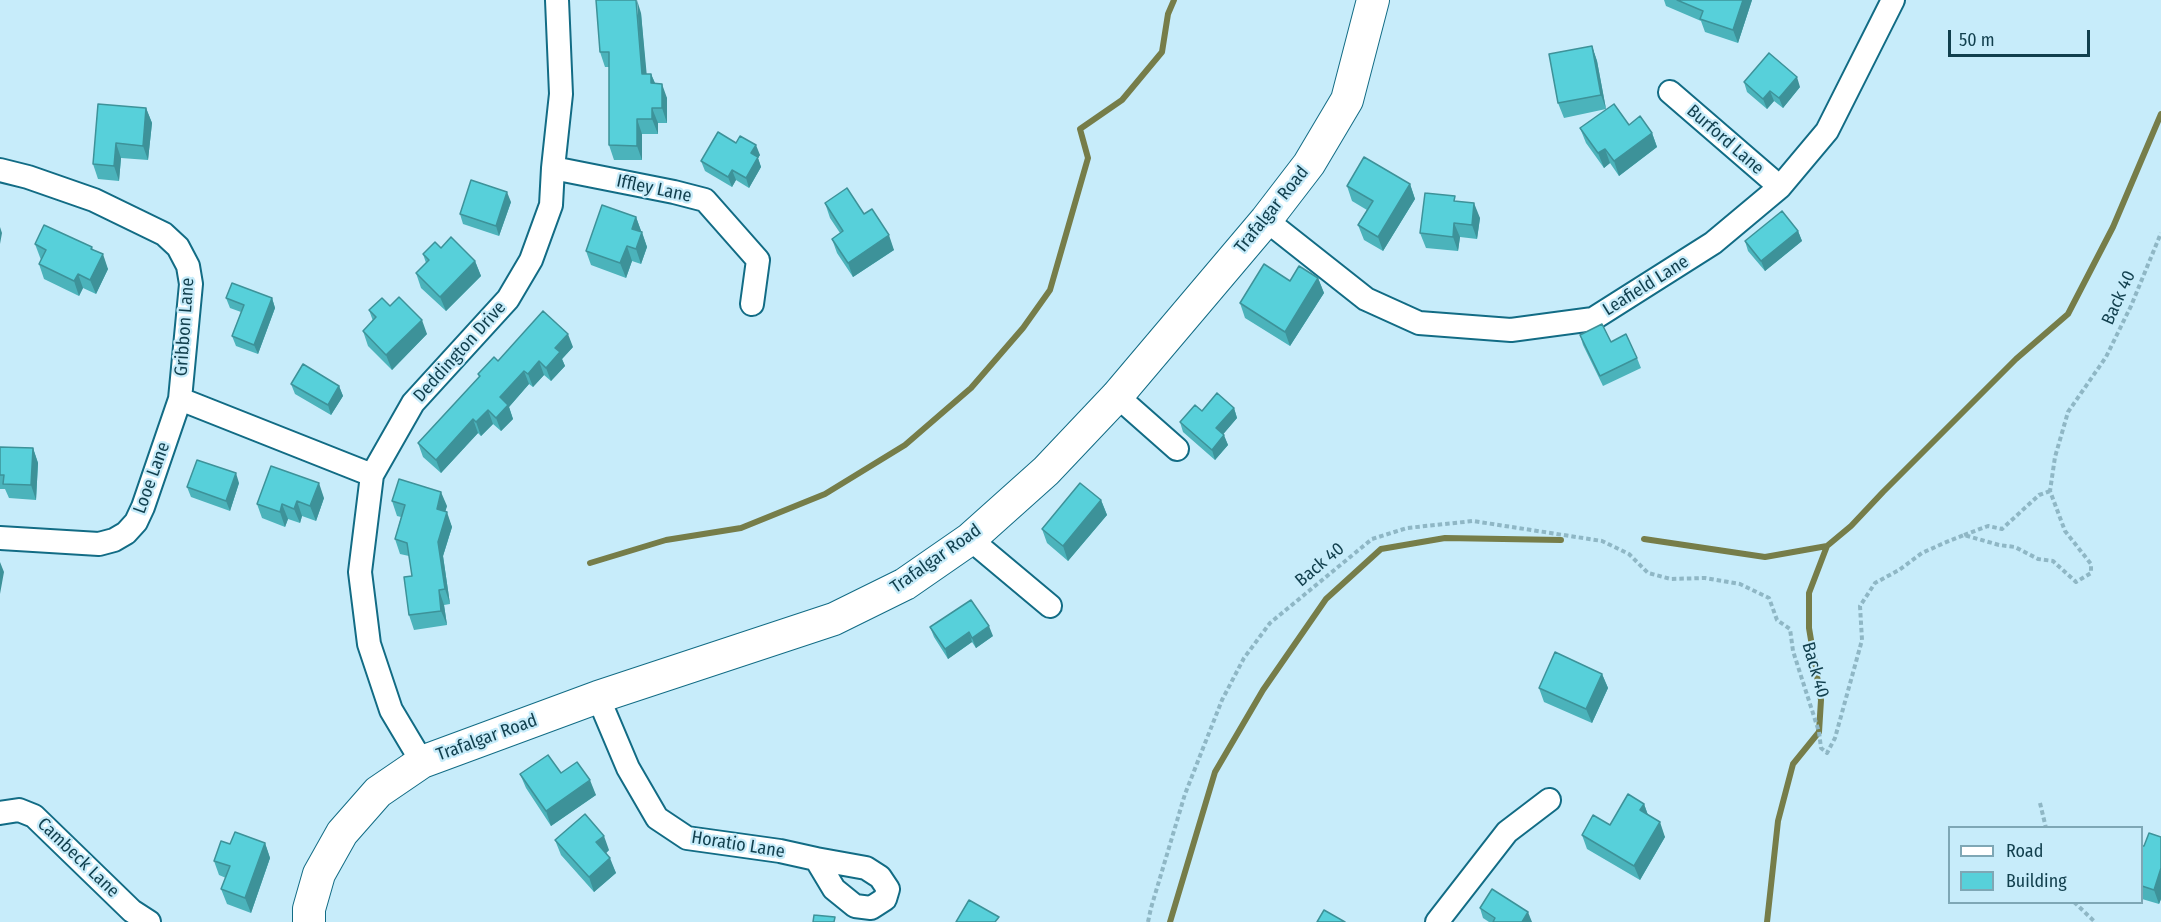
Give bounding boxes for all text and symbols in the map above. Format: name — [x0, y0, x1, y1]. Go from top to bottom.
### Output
scale bar — [1951, 18, 2094, 56]
text: 50 m — [1959, 29, 1995, 51]
street label: Burford Lane — [1682, 101, 1768, 179]
street label: Trafalgar Road — [1230, 162, 1314, 258]
street label: Iffley Lane — [615, 171, 693, 207]
street label: Leafield Lane — [1599, 251, 1693, 321]
street label: Back 40 — [2098, 268, 2140, 328]
street label: Gribbon Lane — [171, 277, 199, 377]
street label: Deddington Drive — [409, 297, 511, 407]
street label: Looe Lane — [129, 439, 175, 517]
street label: Trafalgar Road — [887, 520, 985, 598]
street label: Back 40 — [1291, 538, 1349, 592]
street label: Back 40 — [1797, 640, 1833, 700]
street label: Trafalgar Road — [434, 710, 540, 766]
street label: Cambeck Lane — [33, 814, 123, 902]
legend — [1948, 826, 2143, 904]
street label: Horatio Lane — [690, 827, 786, 863]
text: Road — [2006, 840, 2043, 862]
text: Building — [2006, 870, 2067, 892]

